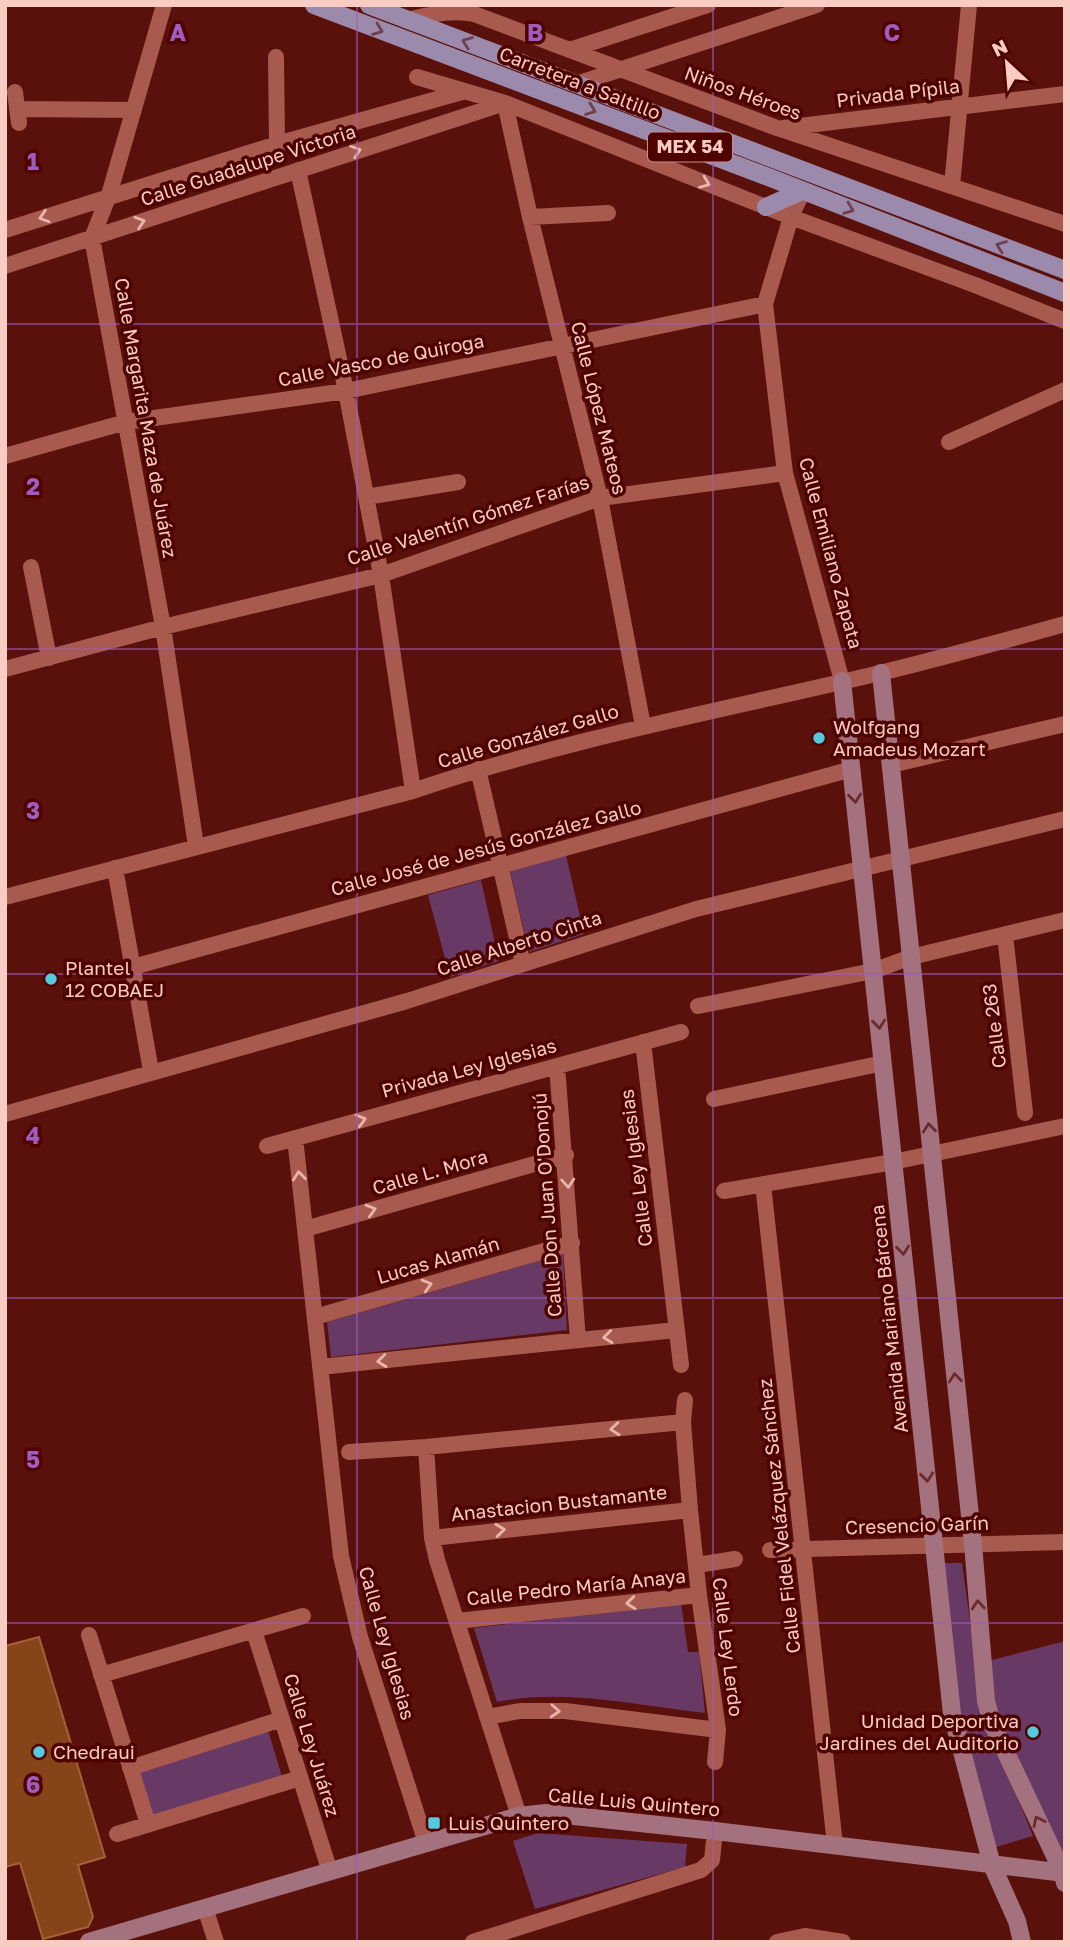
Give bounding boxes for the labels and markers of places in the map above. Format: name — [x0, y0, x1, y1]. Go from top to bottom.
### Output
place label: Wolfgang Amadeus Mozart — [833, 715, 986, 760]
marker: Wolfgang Amadeus Mozart — [811, 730, 827, 746]
place label: Plantel 12 COBAEJ — [65, 956, 164, 1001]
marker: Plantel 12 COBAEJ — [43, 971, 59, 987]
place label: Unidad Deportiva Jardines del Auditorio — [819, 1709, 1019, 1754]
marker: Unidad Deportiva Jardines del Auditorio — [1025, 1724, 1041, 1740]
place label: Chedraui — [53, 1740, 135, 1763]
marker: Chedraui — [31, 1744, 47, 1760]
place label: Luis Quintero — [448, 1811, 569, 1834]
marker: Luis Quintero — [426, 1815, 442, 1831]

